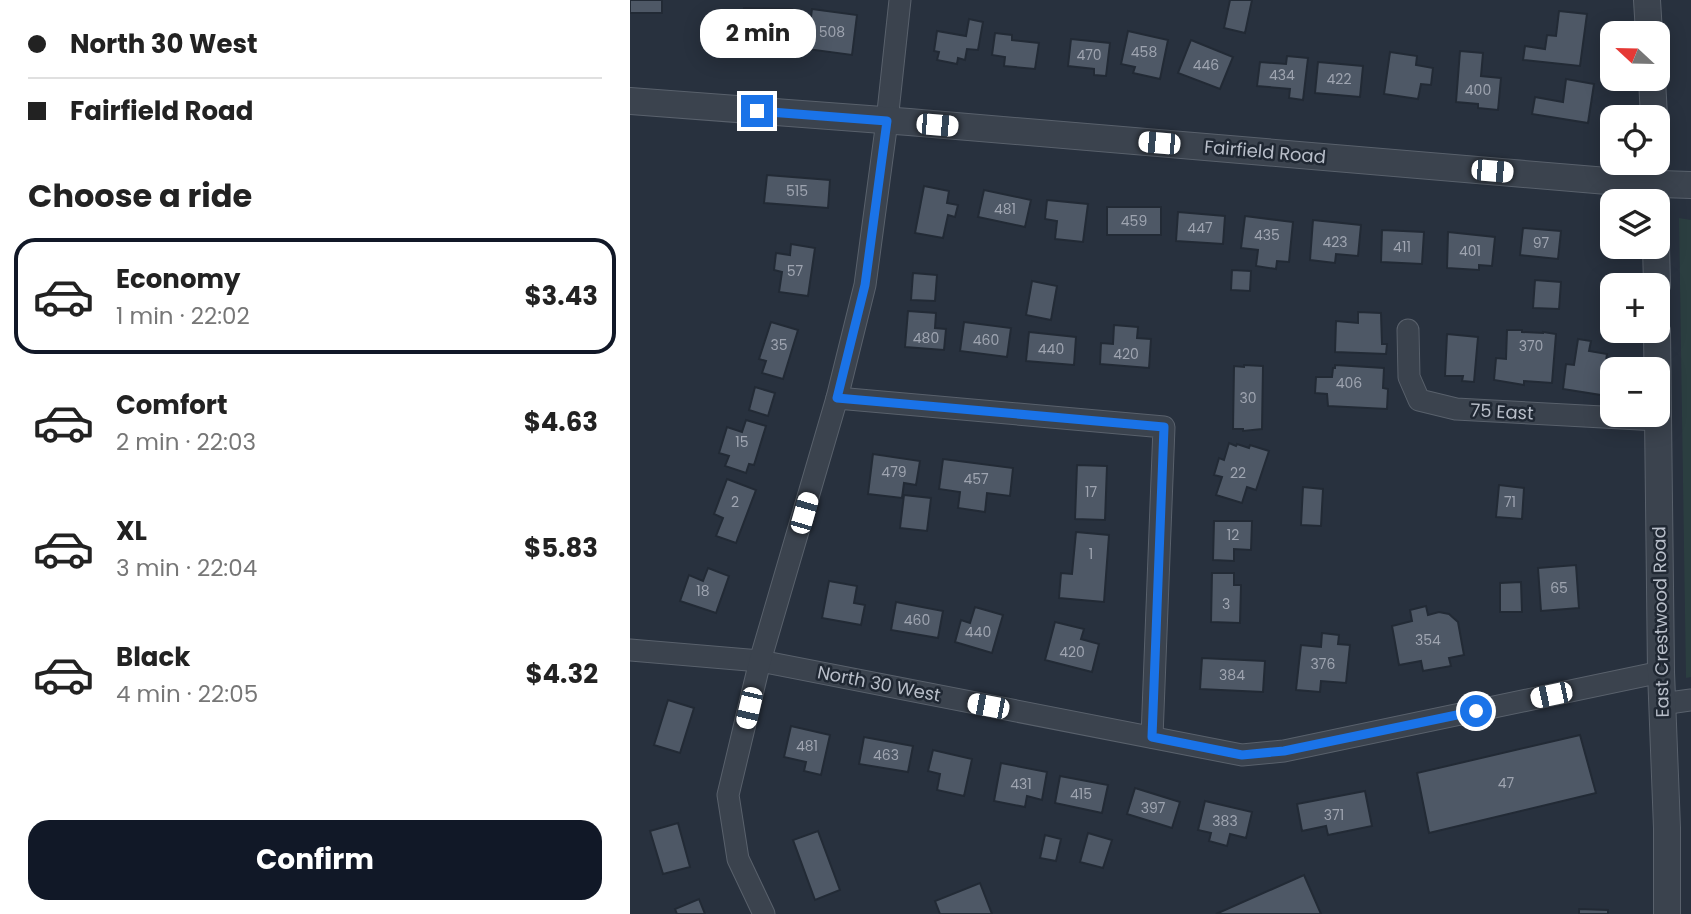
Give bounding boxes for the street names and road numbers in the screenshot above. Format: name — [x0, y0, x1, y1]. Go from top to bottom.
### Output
street label: Fairfield Road — [1203, 134, 1327, 169]
street label: 75 East — [1470, 397, 1534, 426]
street label: East Crestwood Road — [1646, 526, 1675, 718]
street label: North 30 West — [815, 659, 943, 708]

